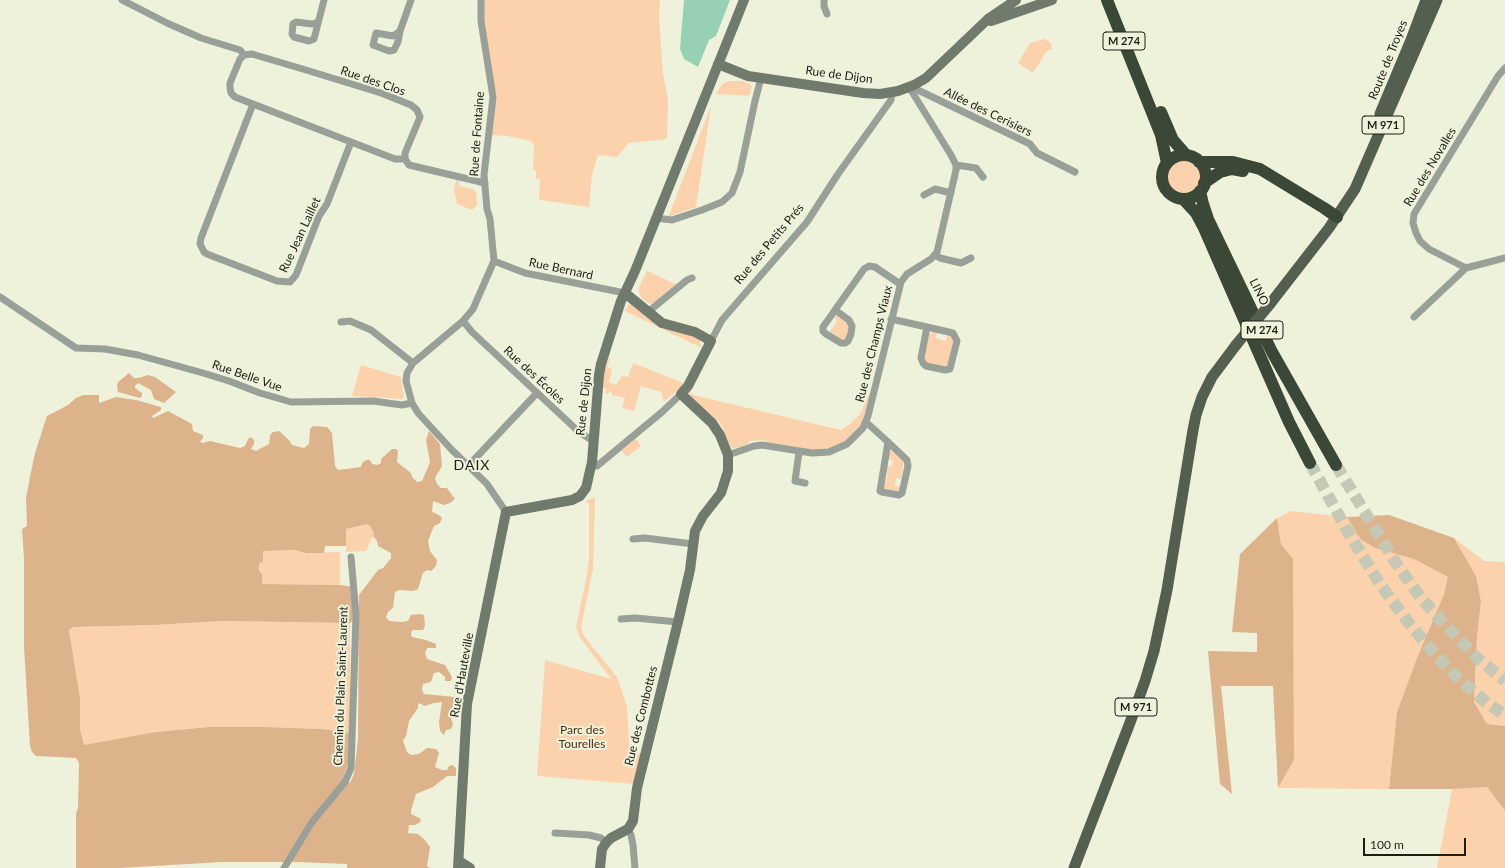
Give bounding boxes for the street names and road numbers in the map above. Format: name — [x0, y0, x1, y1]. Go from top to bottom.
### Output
street label: Route de Troyes — [1366, 18, 1410, 102]
road number: M 274 — [1103, 32, 1145, 50]
street label: Rue des Clos — [339, 63, 407, 99]
street label: Rue de Dijon — [804, 63, 874, 87]
street label: Allée des Cerisiers — [942, 84, 1034, 140]
street label: Rue de Fontaine — [467, 91, 487, 177]
road number: M 971 — [1362, 116, 1404, 134]
street label: Rue des Novalles — [1401, 125, 1459, 209]
street label: Rue Jean Laillet — [276, 195, 324, 275]
street label: Rue des Petits Prés — [731, 201, 807, 287]
street label: Rue Bernard — [528, 255, 594, 283]
street label: LINO — [1246, 276, 1272, 308]
street label: Rue des Champs Viaux — [853, 284, 895, 404]
road number: M 274 — [1241, 321, 1283, 339]
street label: Rue des Écoles — [501, 343, 567, 407]
street label: Rue Belle Vue — [210, 357, 284, 395]
street label: Rue de Dijon — [573, 368, 595, 436]
street label: Chemin du Plain Saint-Laurent — [331, 606, 351, 766]
street label: Rue d'Hauteville — [447, 632, 477, 718]
street label: Rue des Combottes — [622, 665, 660, 767]
road number: M 971 — [1115, 698, 1157, 716]

